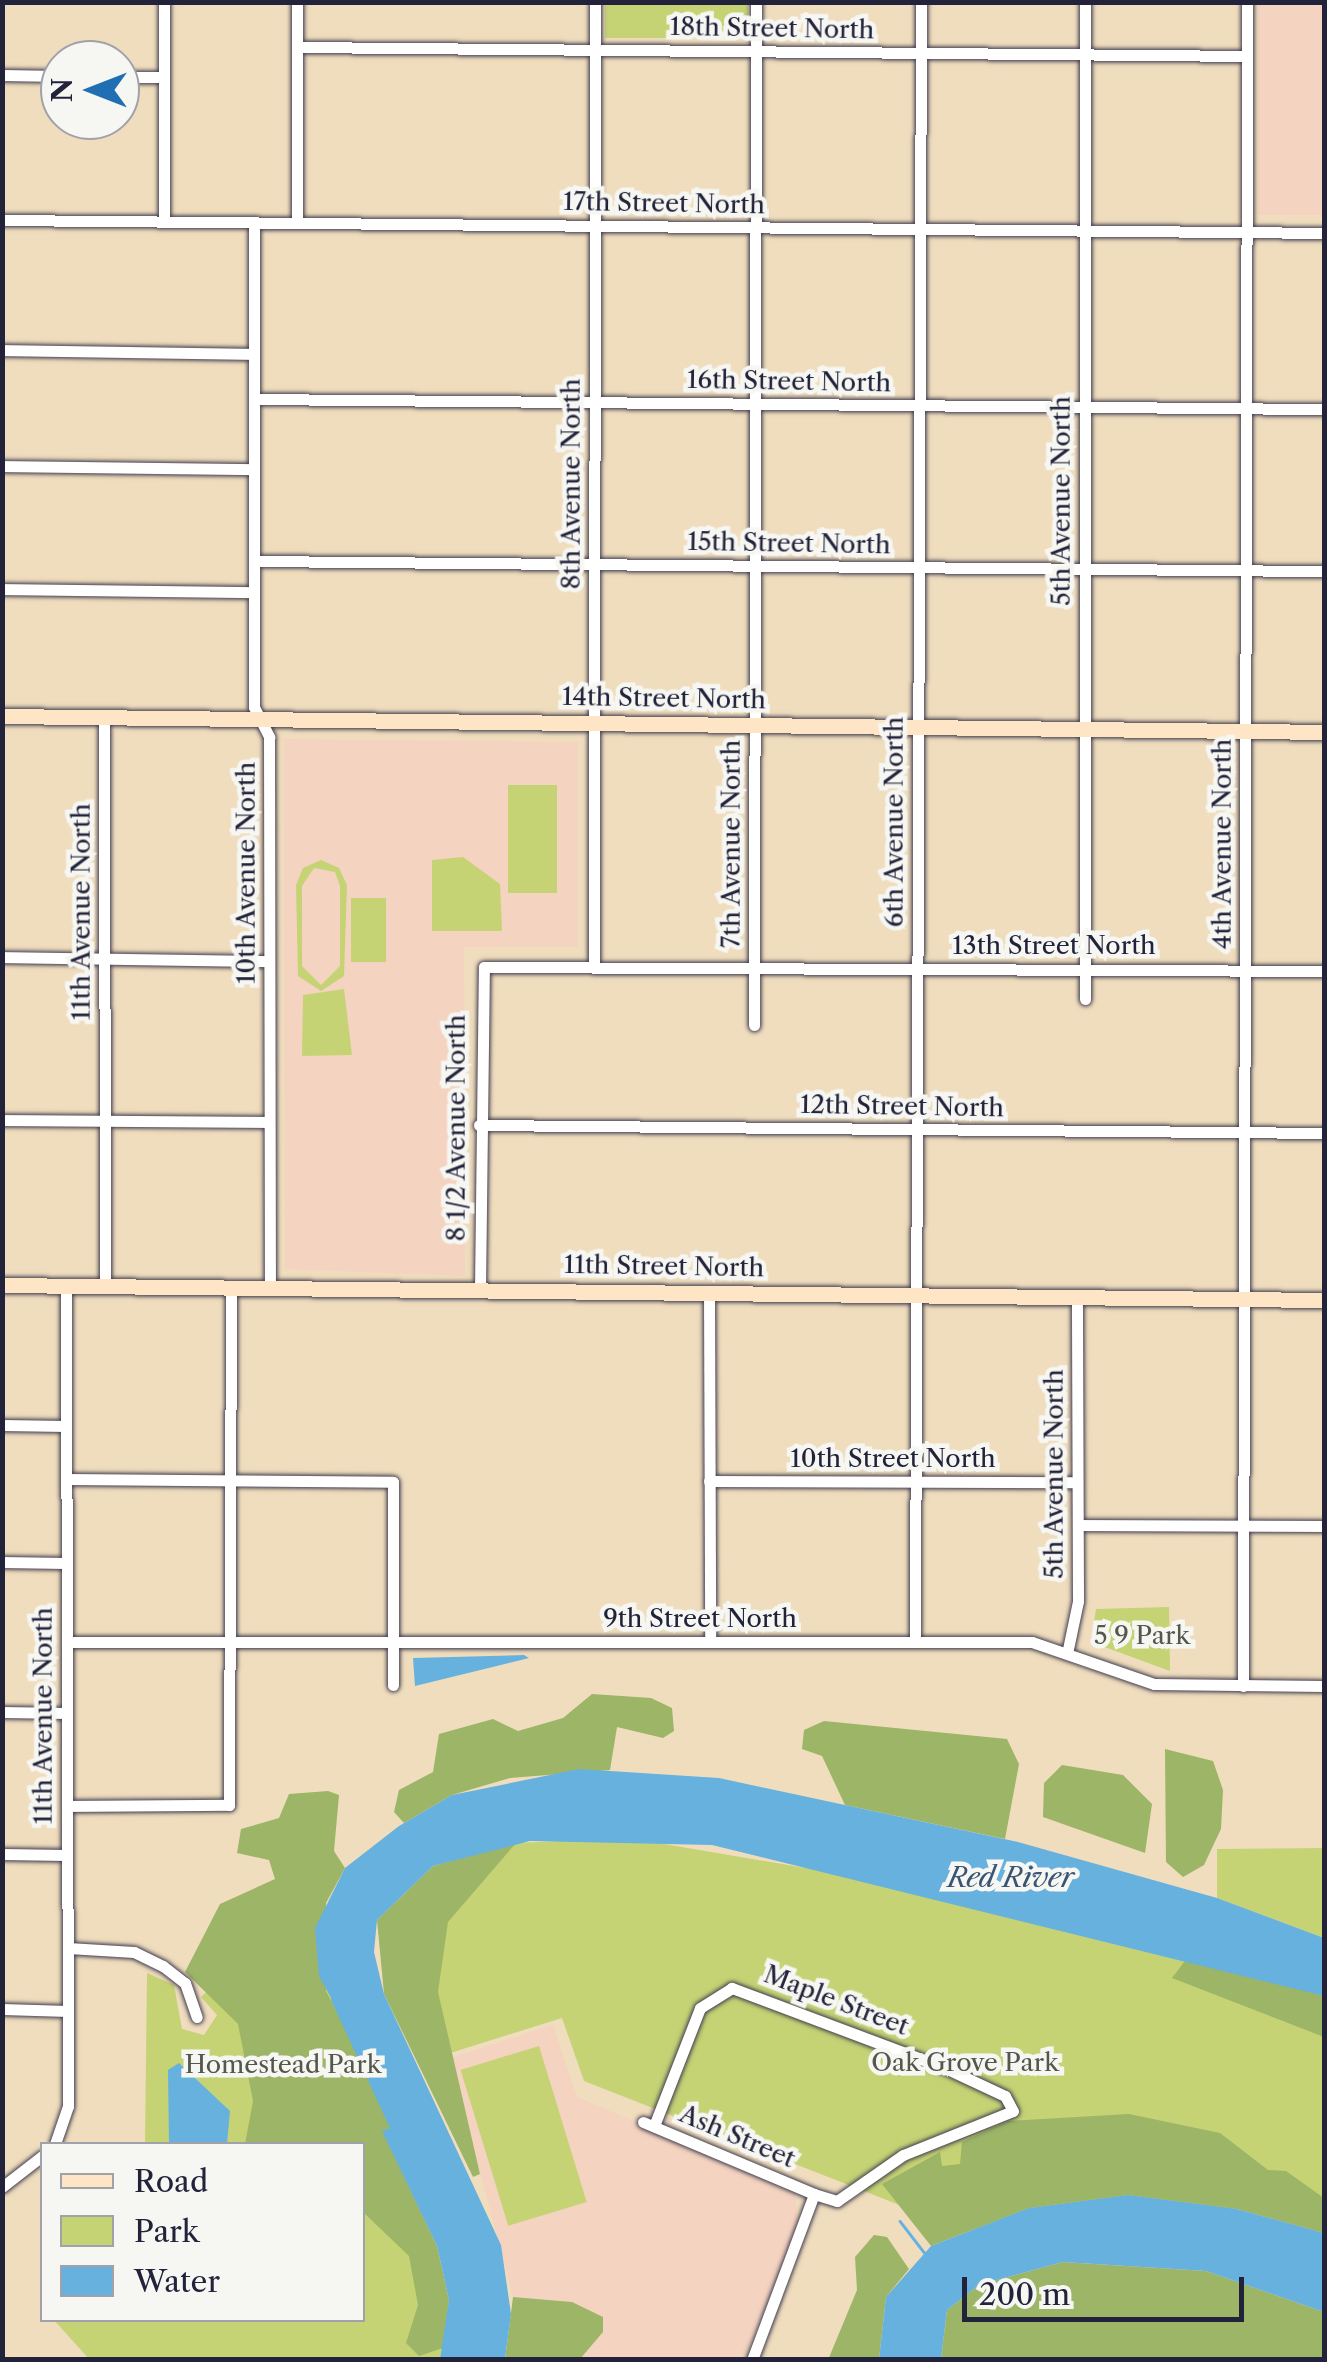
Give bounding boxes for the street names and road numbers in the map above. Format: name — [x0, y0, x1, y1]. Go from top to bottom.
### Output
street label: 18th Street North — [670, 12, 874, 46]
street label: 17th Street North — [563, 187, 765, 221]
street label: 16th Street North — [687, 365, 891, 399]
street label: 8th Avenue North — [557, 378, 587, 590]
street label: 5th Avenue North — [1047, 396, 1077, 606]
street label: 15th Street North — [687, 527, 891, 561]
street label: 14th Street North — [562, 682, 766, 716]
street label: 6th Avenue North — [880, 716, 910, 928]
street label: 4th Avenue North — [1208, 738, 1238, 950]
street label: 7th Avenue North — [717, 739, 747, 949]
street label: 10th Avenue North — [232, 761, 262, 985]
street label: 11th Avenue North — [67, 803, 97, 1021]
street label: 13th Street North — [952, 931, 1156, 961]
street label: 8 1/2 Avenue North — [442, 1014, 472, 1242]
street label: 12th Street North — [800, 1090, 1004, 1124]
street label: 11th Street North — [564, 1250, 764, 1284]
street label: 5th Avenue North — [1040, 1369, 1070, 1579]
street label: 10th Street North — [790, 1444, 996, 1474]
street label: 9th Street North — [603, 1604, 797, 1634]
street label: 11th Avenue North — [29, 1607, 59, 1825]
street label: Maple Street — [759, 1960, 913, 2042]
street label: Ash Street — [675, 2099, 799, 2175]

